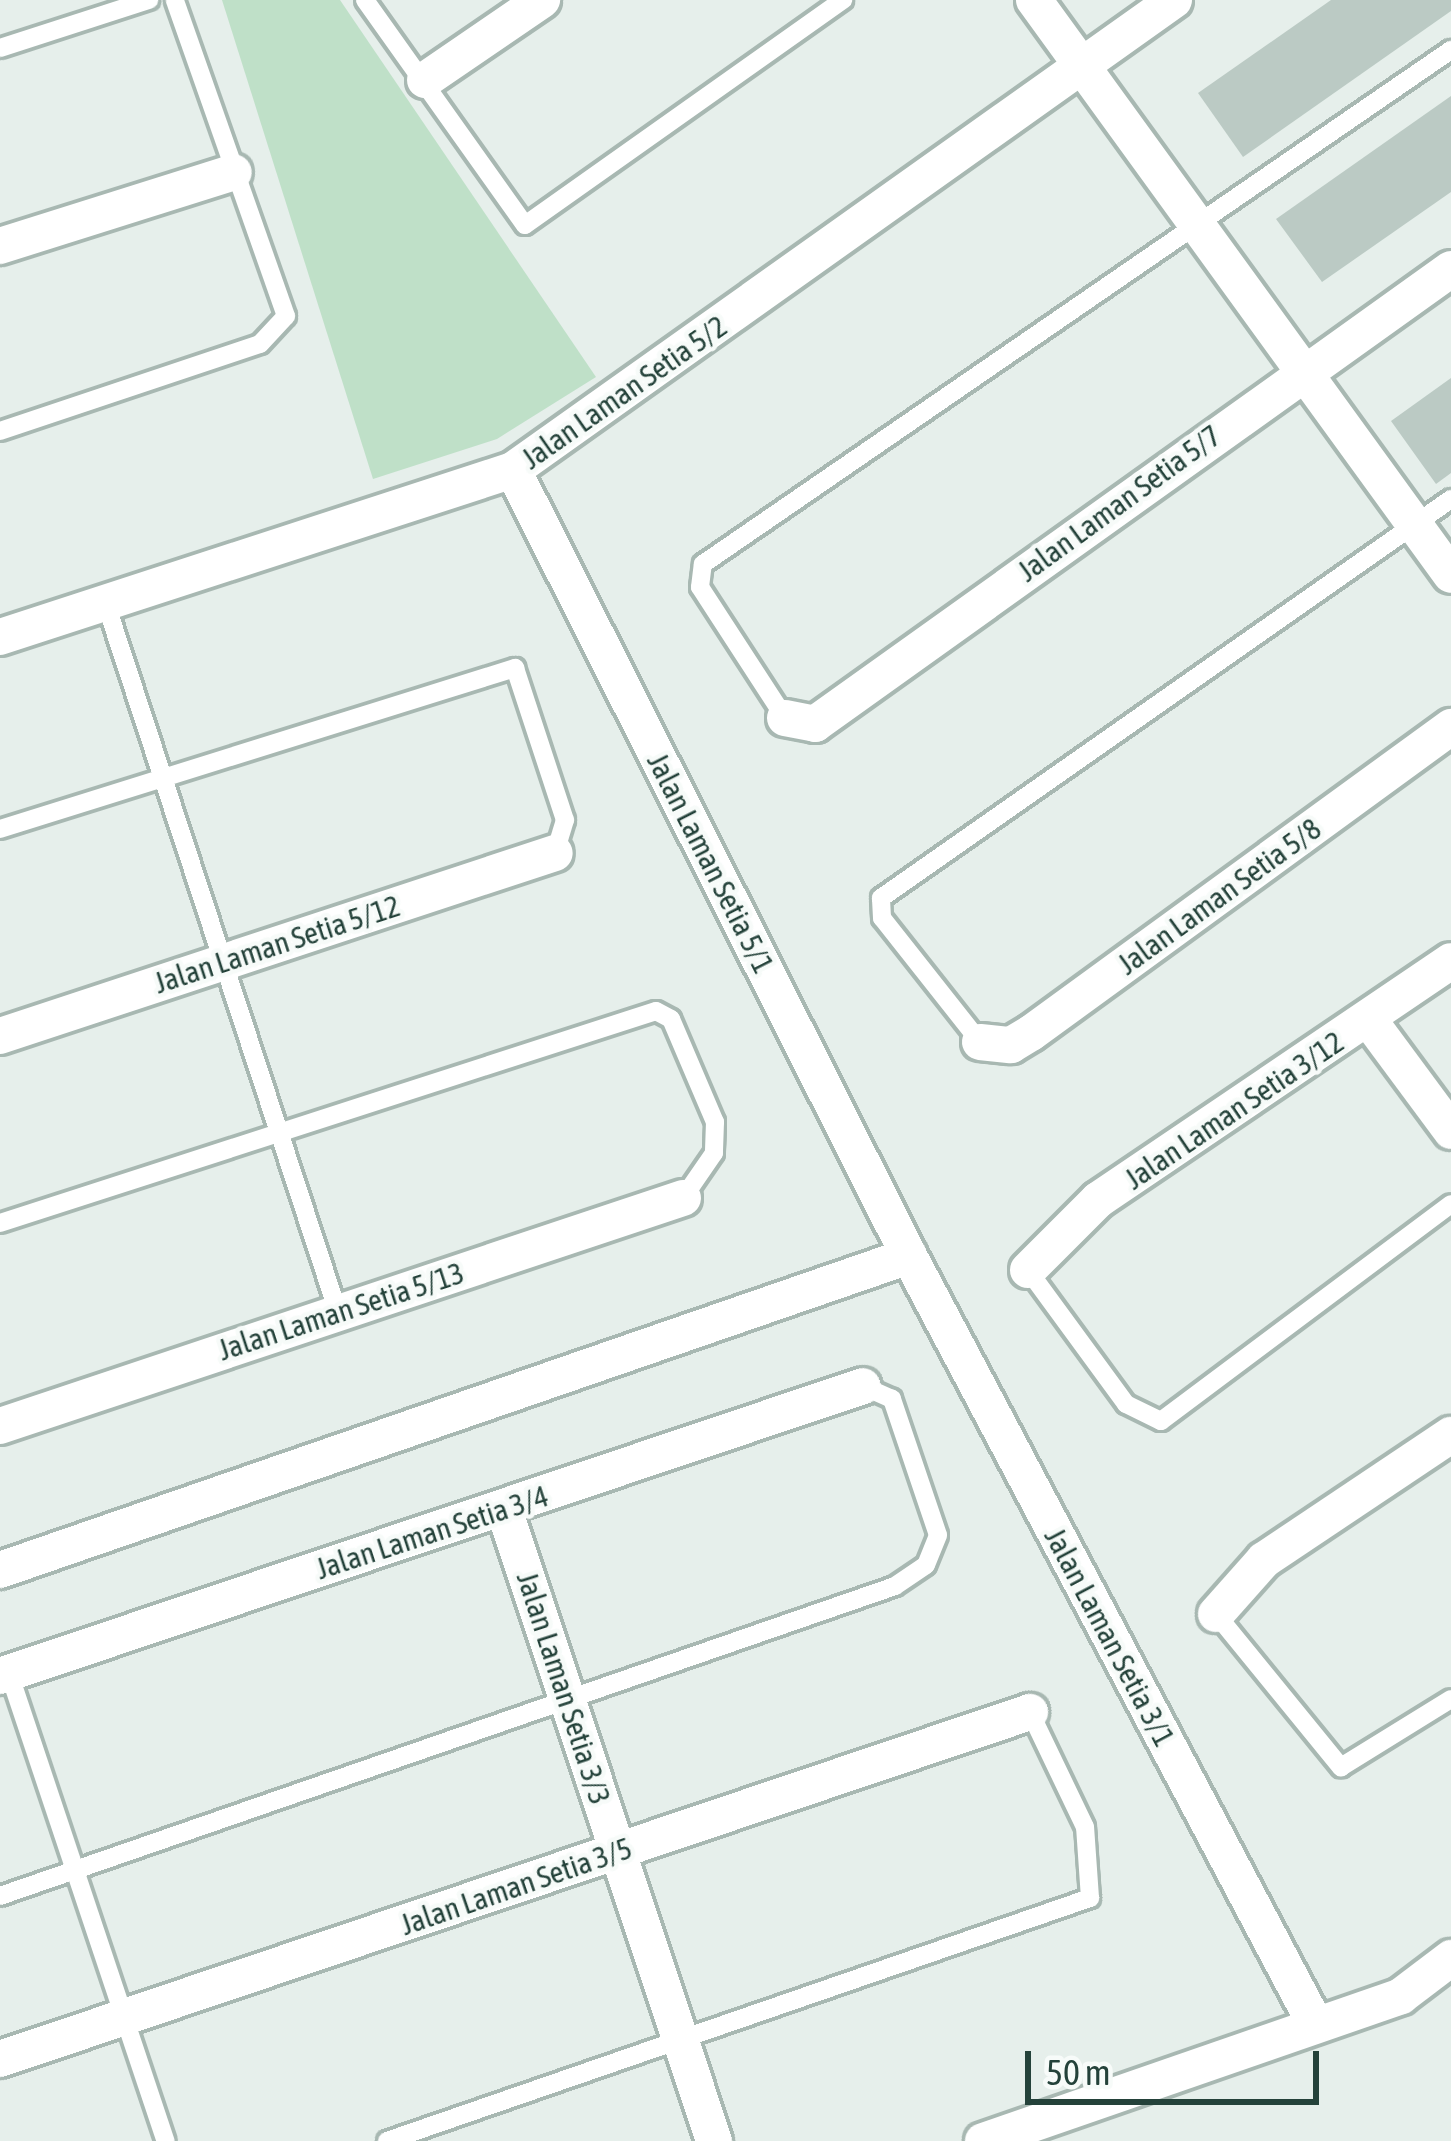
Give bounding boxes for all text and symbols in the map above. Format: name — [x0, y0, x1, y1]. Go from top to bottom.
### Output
street label: Jalan Laman Setia 5/2 — [515, 308, 733, 476]
street label: Jalan Laman Setia 5/7 — [1011, 417, 1227, 589]
street label: Jalan Laman Setia 5/1 — [640, 747, 782, 979]
street label: Jalan Laman Setia 5/8 — [1111, 810, 1327, 982]
street label: Jalan Laman Setia 5/12 — [150, 887, 404, 1001]
street label: Jalan Laman Setia 3/12 — [1118, 1023, 1350, 1197]
street label: Jalan Laman Setia 5/13 — [214, 1254, 468, 1368]
street label: Jalan Laman Setia 3/4 — [311, 1477, 553, 1587]
street label: Jalan Laman Setia 3/1 — [1037, 1522, 1183, 1752]
street label: Jalan Laman Setia 3/3 — [509, 1567, 619, 1809]
street label: Jalan Laman Setia 3/5 — [396, 1830, 636, 1942]
scale bar — [1031, 2027, 1325, 2101]
text: 50 m — [1046, 2051, 1111, 2093]

